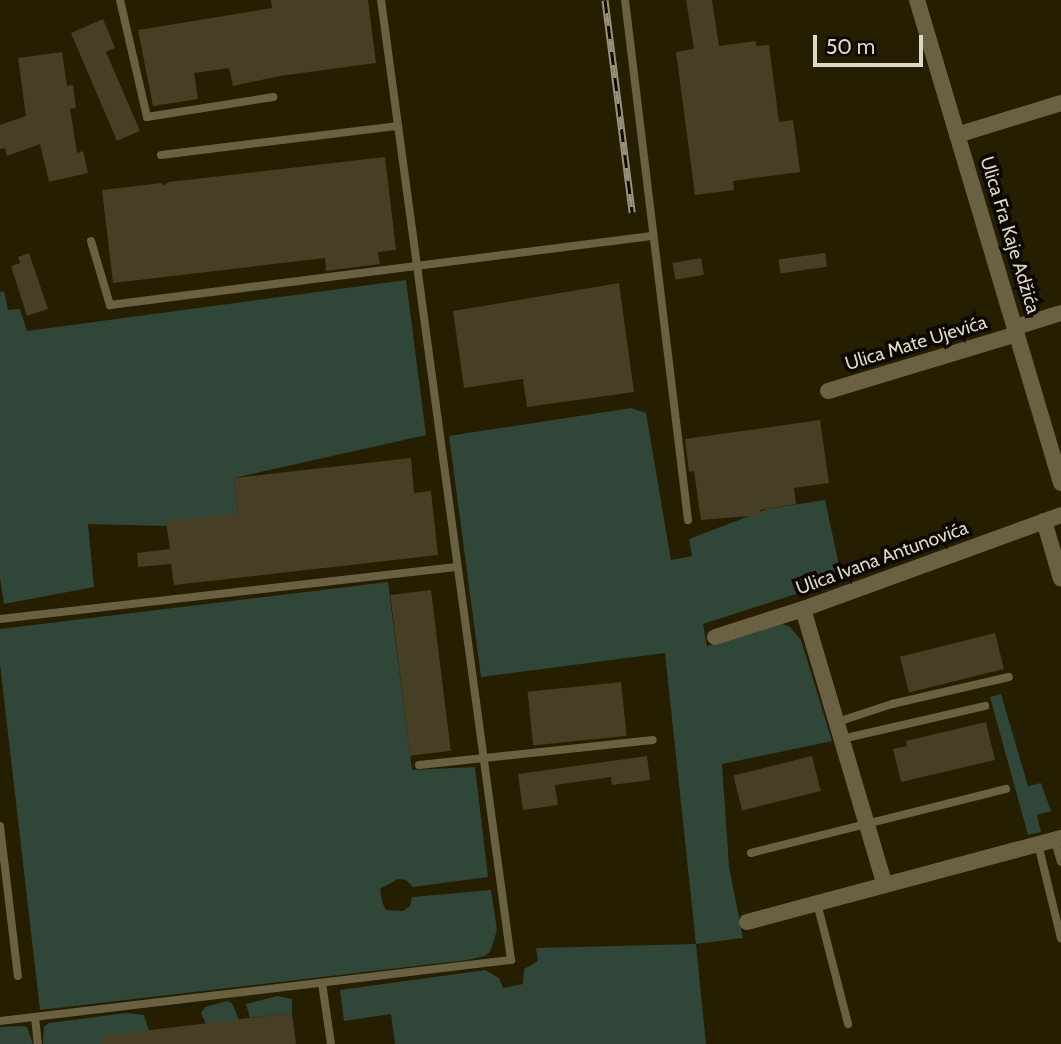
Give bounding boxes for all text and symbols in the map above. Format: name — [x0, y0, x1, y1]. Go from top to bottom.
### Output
scale bar — [816, 21, 926, 65]
text: 50 m — [826, 34, 875, 59]
street label: Ulica Fra Kaje Adžića — [975, 154, 1045, 316]
street label: Ulica Mate Ujevića — [842, 311, 990, 375]
street label: Ulica Ivana Antunovića — [793, 516, 971, 600]

